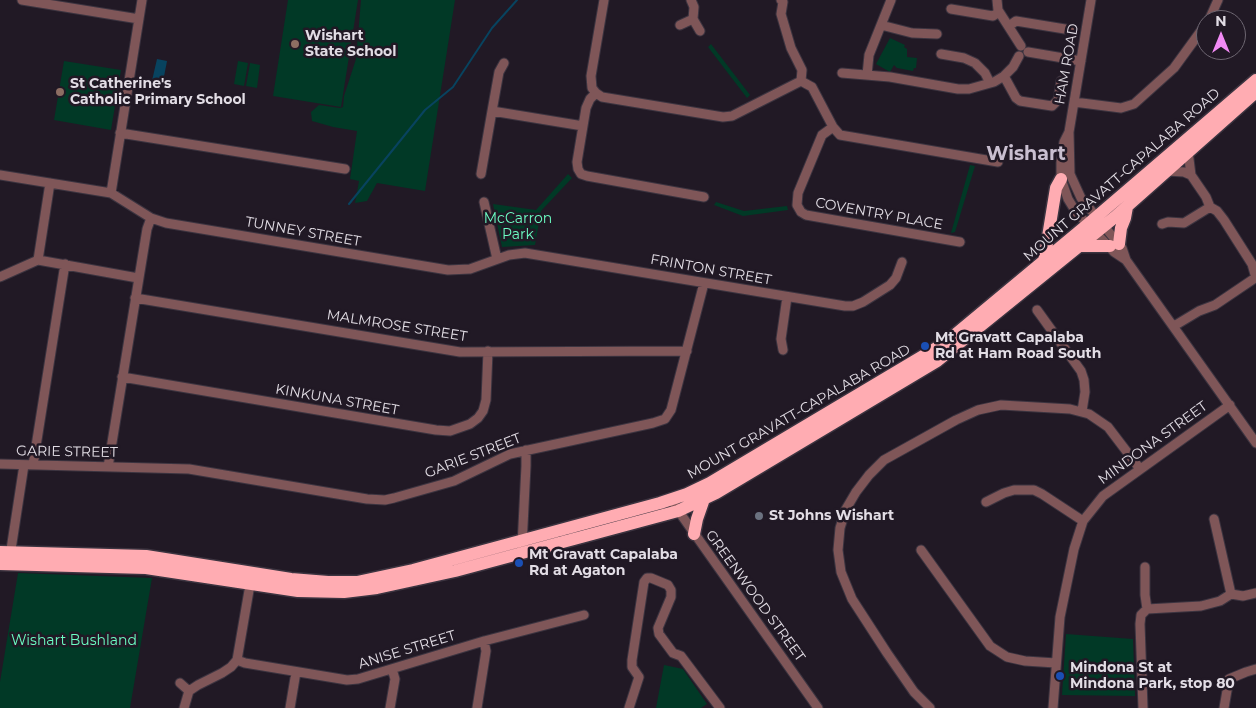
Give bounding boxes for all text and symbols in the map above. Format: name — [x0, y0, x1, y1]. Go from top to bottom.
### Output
north arrow — [1196, 10, 1246, 60]
text: N — [1215, 12, 1227, 30]
street label: HAM ROAD — [1052, 22, 1082, 106]
place label: Wishart State School — [305, 28, 396, 60]
marker: Wishart State School — [289, 38, 301, 50]
place label: St Catherine's Catholic Primary School — [70, 76, 246, 108]
street label: MOUNT GRAVATT-CAPALABA ROAD — [1020, 85, 1224, 265]
marker: St Catherine's Catholic Primary School — [54, 86, 66, 98]
district label: Wishart — [986, 143, 1066, 165]
street label: COVENTRY PLACE — [814, 195, 944, 233]
park label: McCarron Park — [484, 211, 552, 243]
street label: TUNNEY STREET — [244, 214, 362, 250]
street label: FRINTON STREET — [649, 251, 773, 289]
street label: MALMROSE STREET — [326, 307, 468, 345]
place label: Mt Gravatt Capalaba Rd at Ham Road South — [935, 330, 1101, 362]
marker: Mt Gravatt Capalaba Rd at Ham Road South — [919, 340, 931, 352]
street label: MOUNT GRAVATT-CAPALABA ROAD — [684, 341, 914, 483]
street label: KINKUNA STREET — [274, 381, 400, 419]
street label: MINDONA STREET — [1095, 398, 1211, 488]
street label: GARIE STREET — [423, 430, 523, 482]
street label: GARIE STREET — [16, 443, 118, 461]
place label: St Johns Wishart — [769, 508, 894, 524]
marker: St Johns Wishart — [753, 510, 765, 522]
street label: GREENWOOD STREET — [702, 527, 808, 665]
place label: Mt Gravatt Capalaba Rd at Agaton — [529, 547, 678, 580]
marker: Mt Gravatt Capalaba Rd at Agaton — [513, 557, 525, 569]
street label: ANISE STREET — [356, 627, 458, 673]
park label: Wishart Bushland — [11, 633, 137, 649]
place label: Mindona St at Mindona Park, stop 80 — [1070, 660, 1235, 692]
marker: Mindona St at Mindona Park, stop 80 — [1054, 670, 1066, 682]

